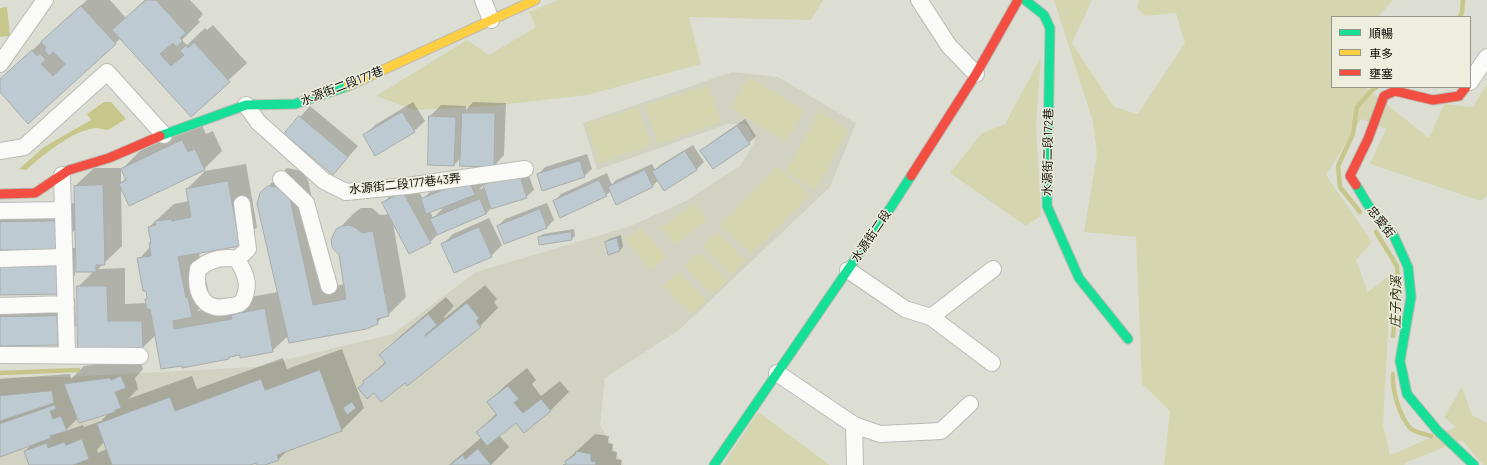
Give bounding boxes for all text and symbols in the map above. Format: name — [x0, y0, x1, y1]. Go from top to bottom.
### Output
legend — [1331, 16, 1471, 88]
text: 順暢 — [1369, 26, 1393, 40]
text: 車多 — [1369, 46, 1393, 60]
street label: 水源街二段177巷 — [299, 64, 385, 108]
text: 壅塞 — [1369, 66, 1393, 80]
street label: 水源街二段172巷 — [1040, 108, 1056, 196]
street label: 水源街二段177巷43弄 — [348, 171, 462, 197]
street label: 忠愛街 — [1364, 203, 1398, 241]
street label: 水源街二段 — [848, 207, 894, 265]
water label: 庄子內溪 — [1388, 276, 1404, 328]

